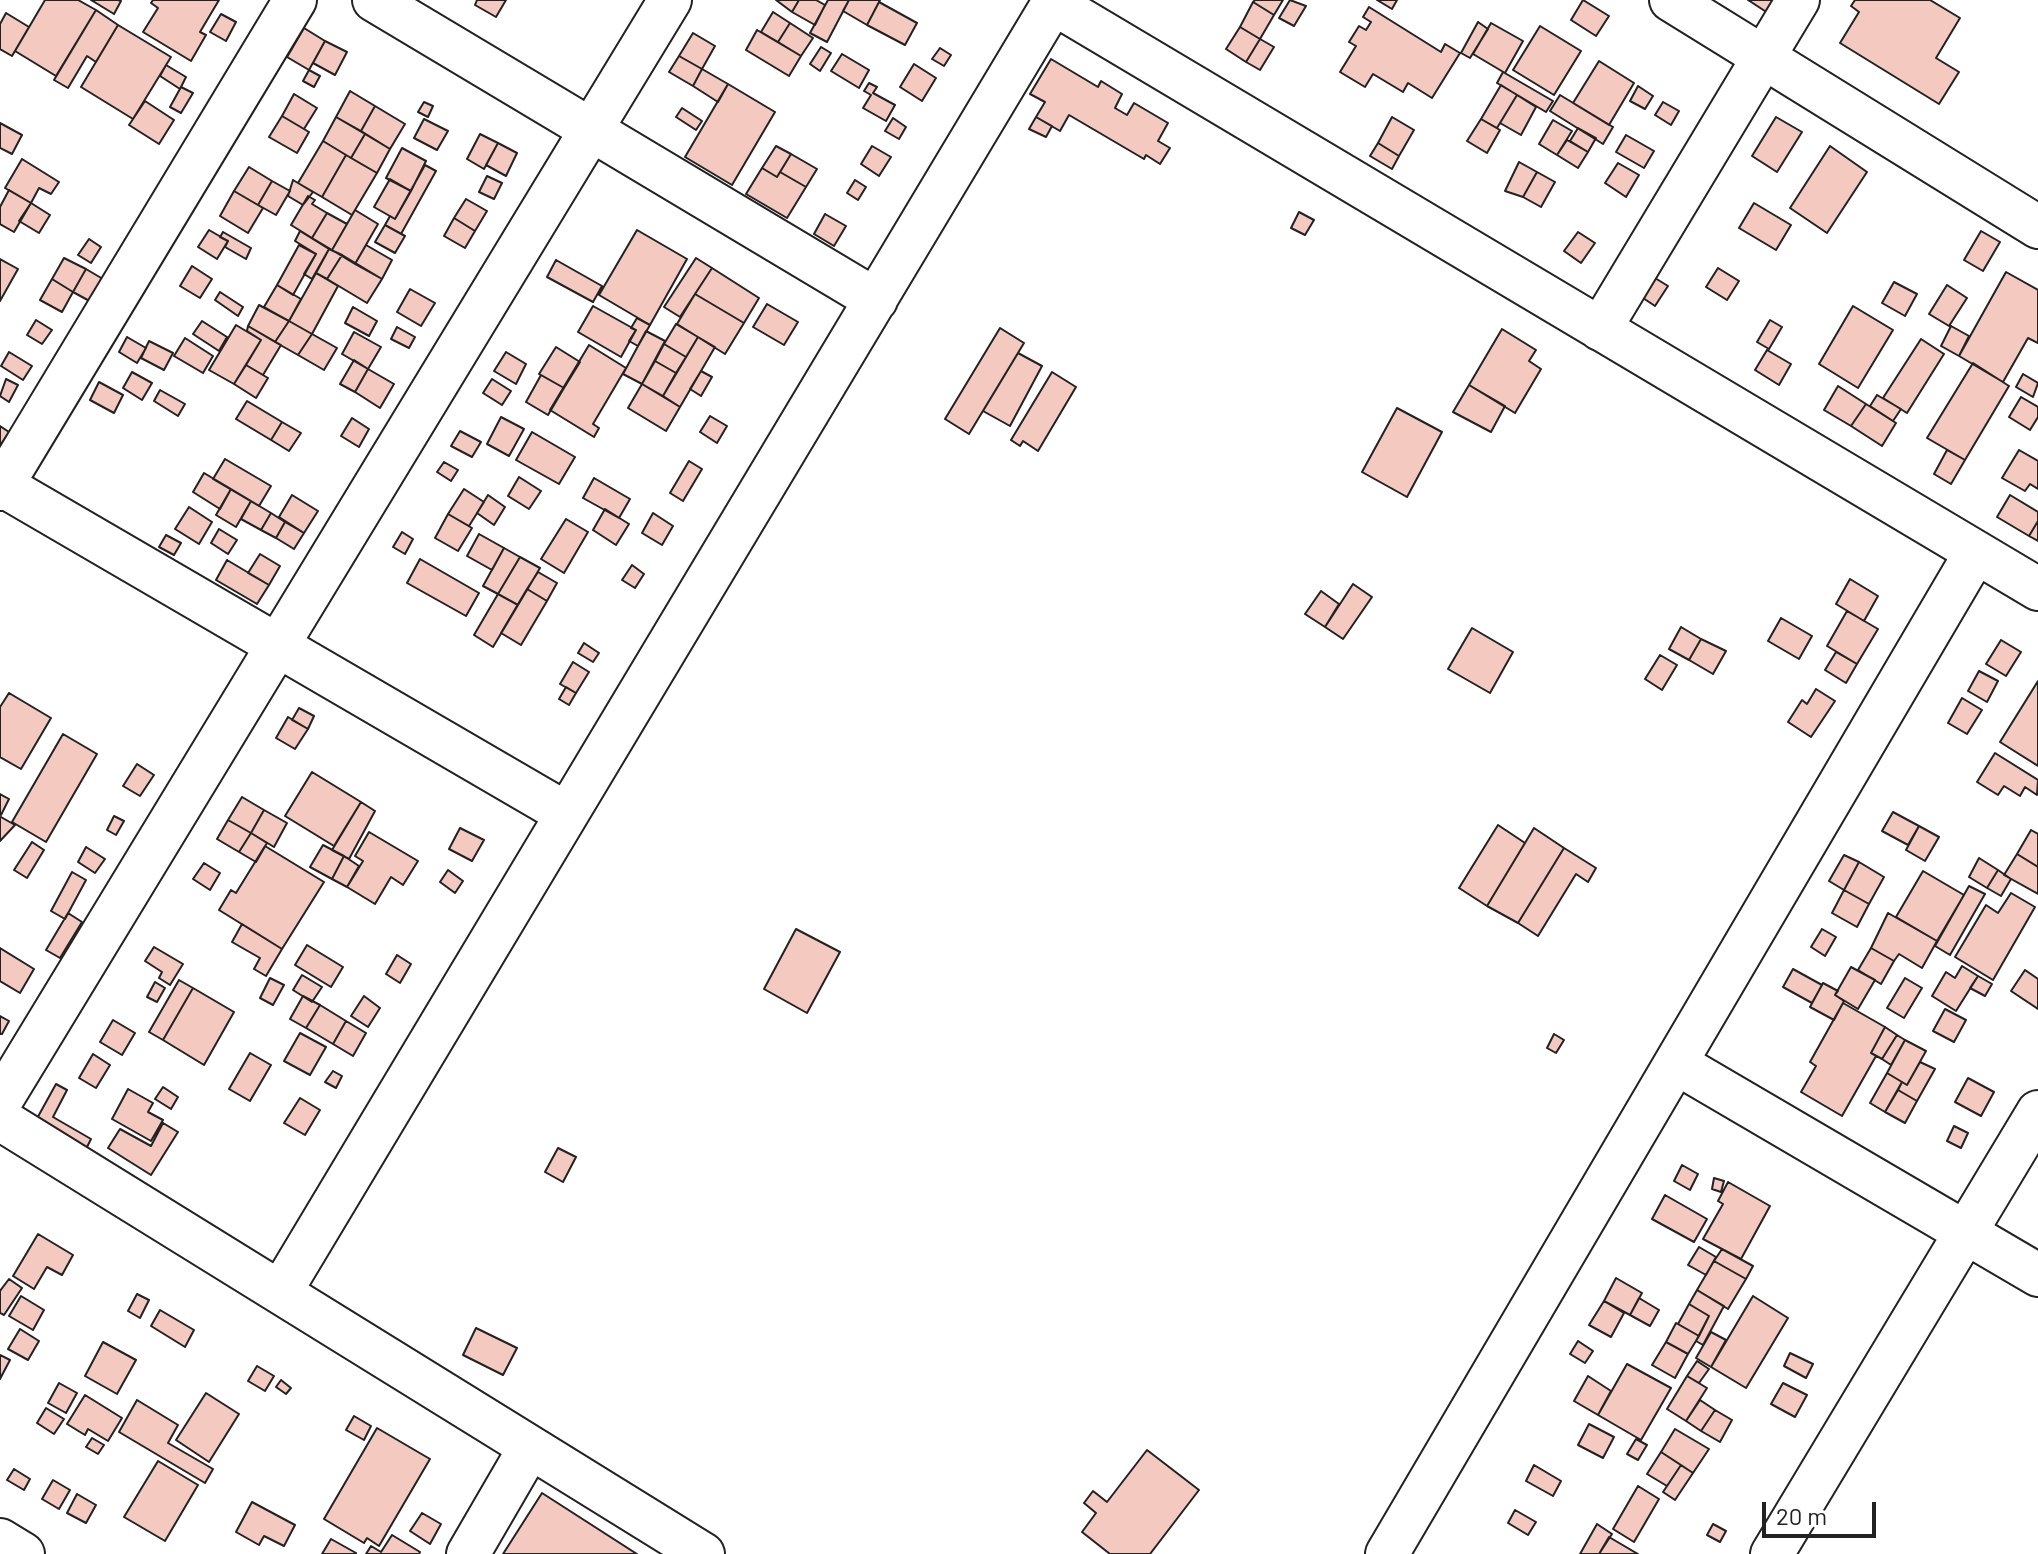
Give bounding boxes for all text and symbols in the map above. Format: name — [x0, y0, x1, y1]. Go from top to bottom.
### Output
scale bar — [1766, 1486, 1880, 1536]
text: 20 m — [1776, 1501, 1827, 1530]

